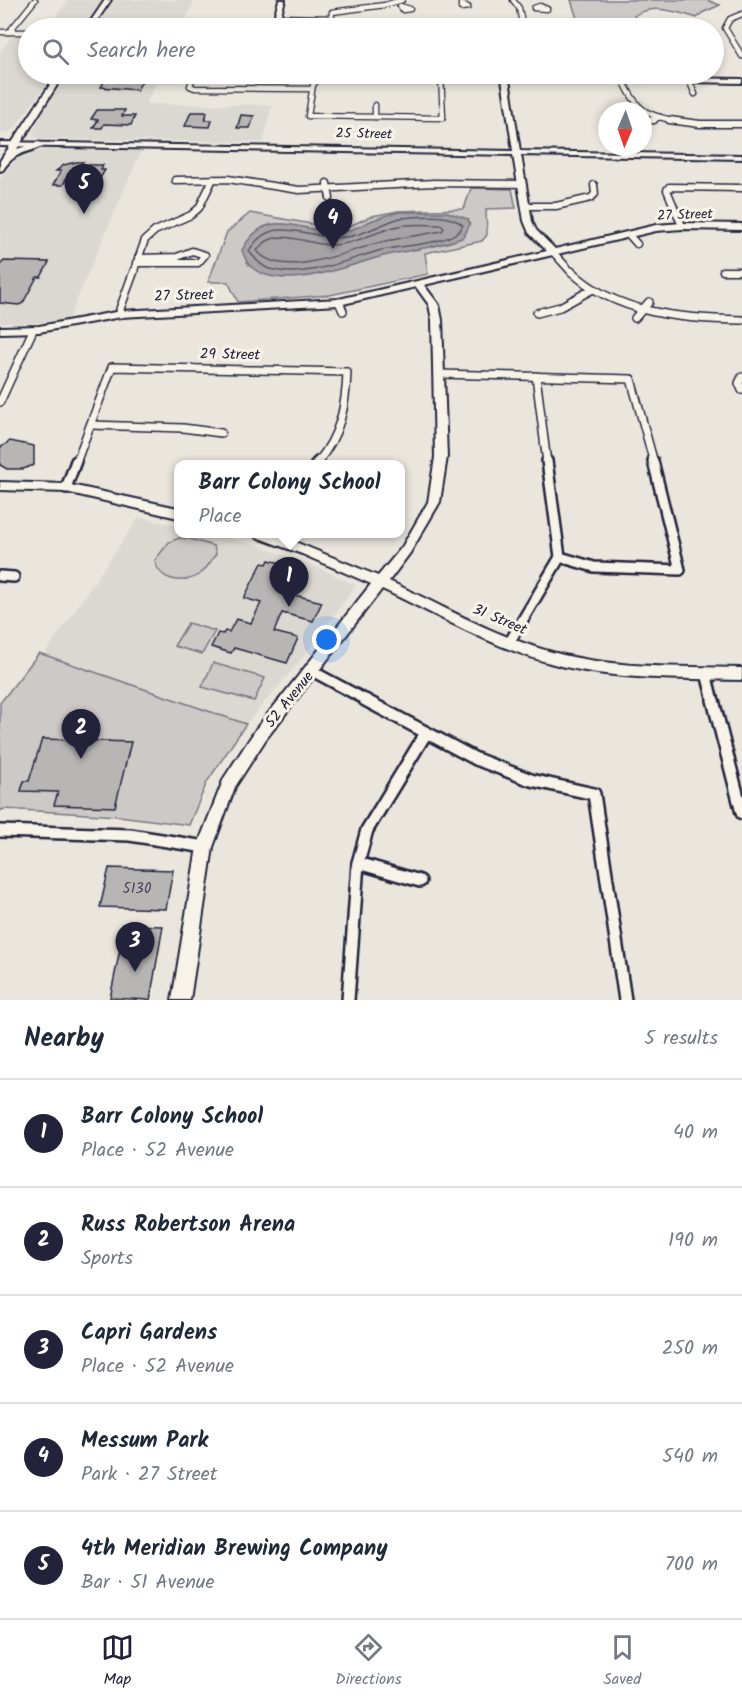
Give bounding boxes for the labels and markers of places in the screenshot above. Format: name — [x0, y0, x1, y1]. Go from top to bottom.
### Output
pin: 5 — [64, 164, 104, 214]
pin: 4 — [314, 200, 352, 249]
pin: 1 — [270, 558, 308, 607]
pin: 2 — [62, 710, 100, 759]
pin: 3 — [116, 922, 154, 972]

